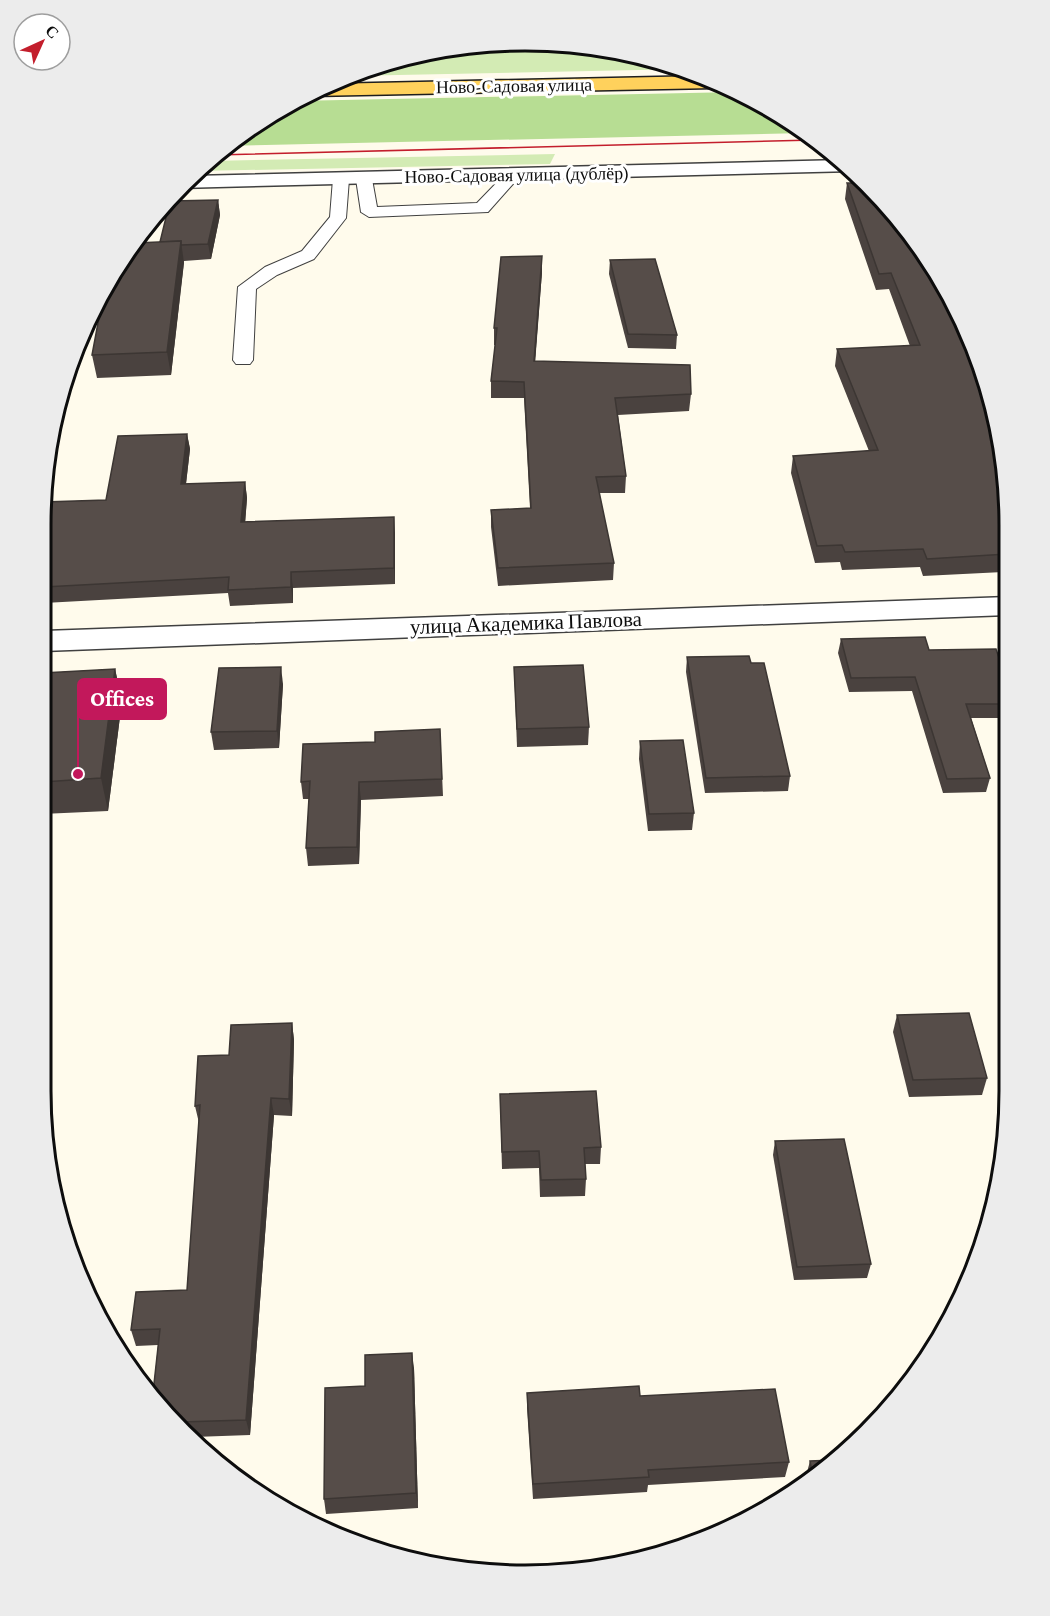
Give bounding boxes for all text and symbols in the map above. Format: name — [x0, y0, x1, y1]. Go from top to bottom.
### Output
north arrow — [12, 12, 72, 72]
text: С — [42, 22, 62, 42]
street label: Ново-Садовая улица — [436, 75, 592, 97]
street label: Ново-Садовая улица (дублёр) — [404, 163, 630, 188]
street label: улица Академика Павлова — [410, 607, 643, 639]
callout: Offices — [78, 679, 166, 719]
text: Offices — [90, 686, 154, 711]

